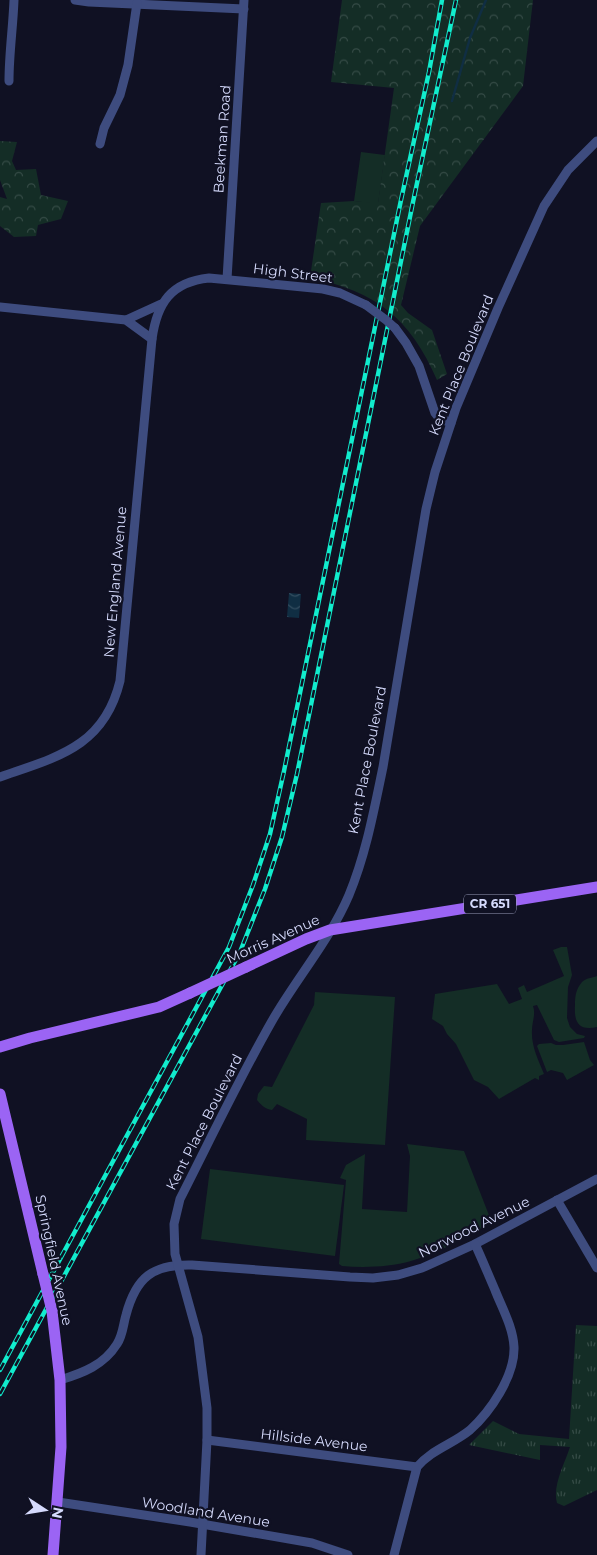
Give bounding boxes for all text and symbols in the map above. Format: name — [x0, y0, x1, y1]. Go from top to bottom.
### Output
street label: Beekman Road — [209, 84, 235, 194]
street label: High Street — [252, 259, 334, 287]
street label: Kent Place Boulevard — [425, 292, 497, 438]
street label: New England Avenue — [99, 506, 131, 658]
street label: Kent Place Boulevard — [344, 685, 390, 835]
road number: CR 651 — [464, 894, 516, 914]
street label: Morris Avenue — [224, 910, 322, 968]
street label: Kent Place Boulevard — [162, 1051, 246, 1193]
street label: Norwood Avenue — [415, 1192, 533, 1262]
street label: Springfield Avenue — [31, 1193, 77, 1327]
street label: Hillside Avenue — [259, 1425, 369, 1455]
north arrow — [20, 1485, 70, 1535]
street label: Woodland Avenue — [141, 1493, 271, 1531]
text: N — [48, 1505, 68, 1520]

